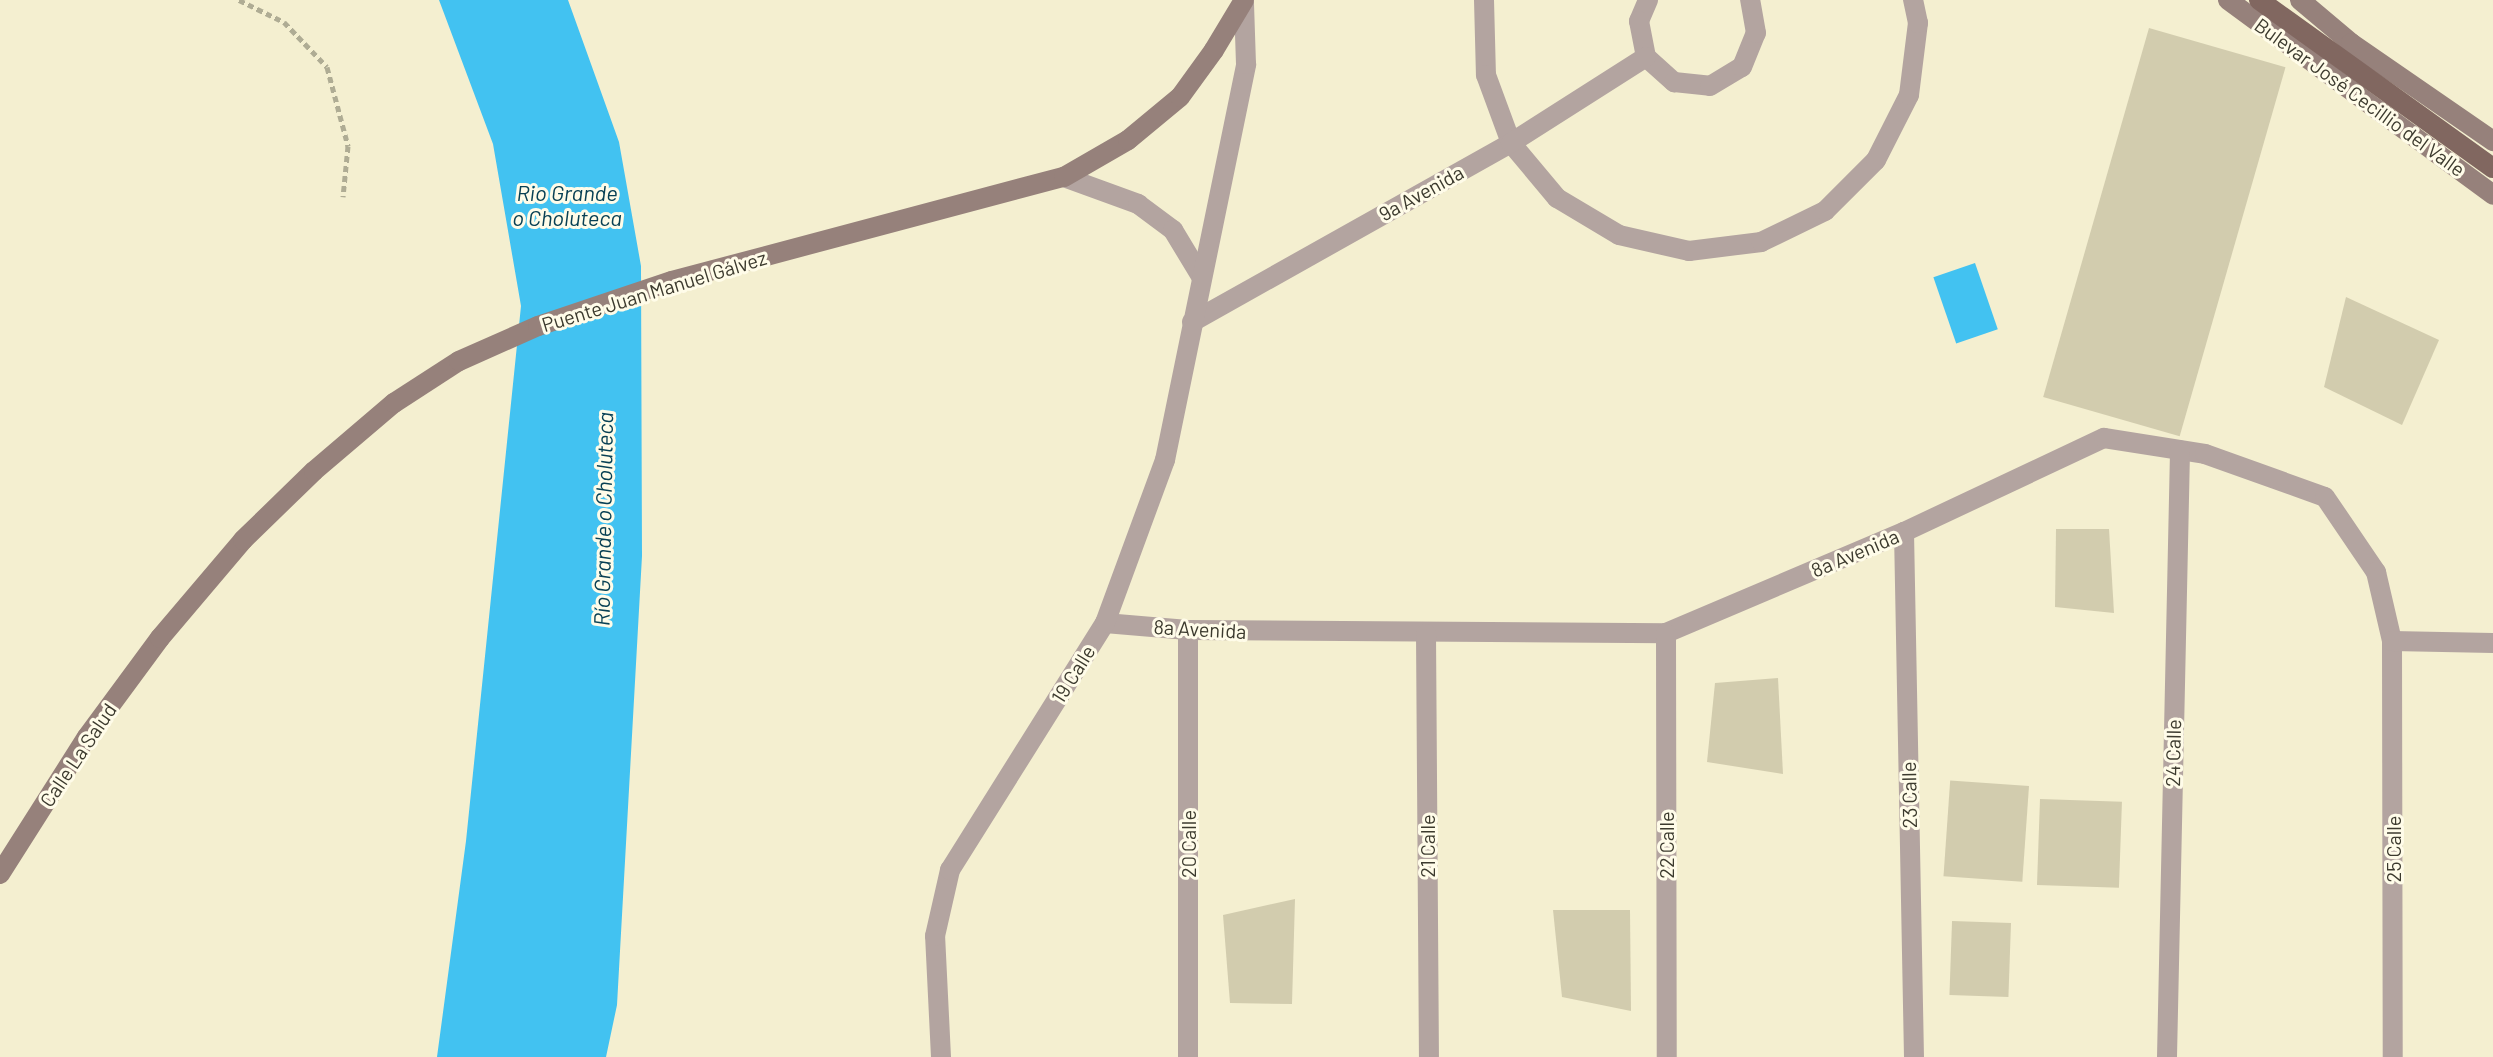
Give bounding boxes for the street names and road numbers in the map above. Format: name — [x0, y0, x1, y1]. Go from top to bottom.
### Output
street label: Bulevar José Cecillio del Valle — [2250, 13, 2470, 181]
street label: 9a Avenida — [1374, 160, 1468, 226]
street label: Puente Juan Manuel Gálvez — [539, 245, 769, 337]
street label: 8a Avenida — [1807, 524, 1903, 582]
street label: 8a Avenida — [1153, 615, 1247, 643]
street label: 19 Calle — [1046, 641, 1100, 707]
street label: Calle La Salud — [35, 699, 121, 811]
street label: 24 Calle — [2160, 719, 2186, 787]
street label: 23 Calle — [1896, 761, 1922, 829]
street label: 20 Calle — [1176, 810, 1200, 878]
street label: 22 Calle — [1654, 811, 1678, 879]
street label: 21 Calle — [1415, 814, 1439, 878]
street label: 25 Calle — [2381, 815, 2405, 883]

